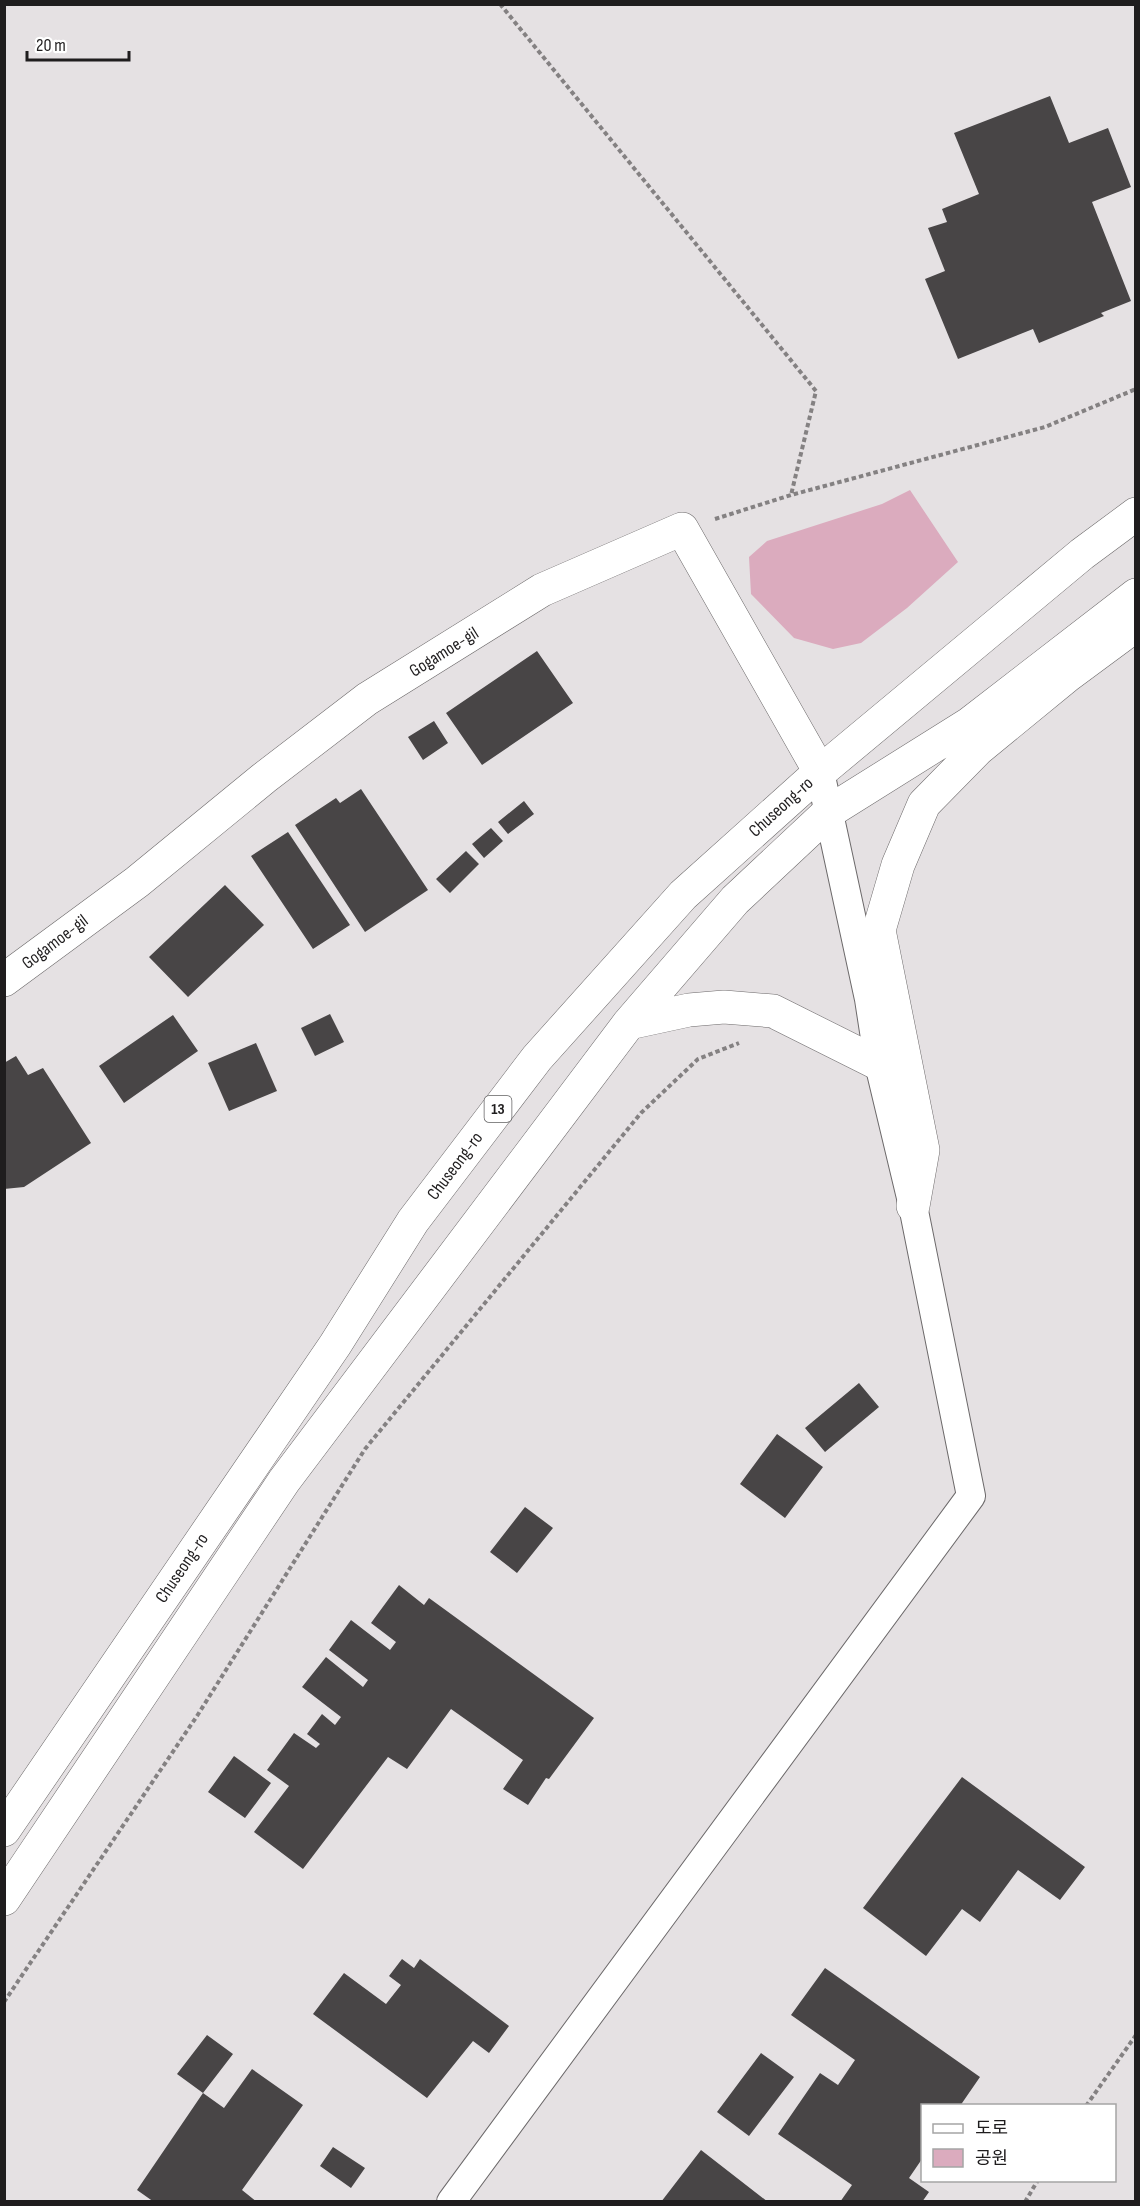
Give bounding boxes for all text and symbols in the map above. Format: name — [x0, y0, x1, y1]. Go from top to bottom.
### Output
scale bar — [27, 24, 129, 62]
text: 20 m — [36, 35, 66, 56]
street label: Gogamoe-gil — [406, 623, 482, 681]
street label: Chuseong-ro — [744, 773, 818, 841]
street label: Gogamoe-gil — [18, 910, 92, 974]
road number: 13 — [484, 1096, 512, 1122]
street label: Chuseong-ro — [423, 1128, 487, 1204]
street label: Chuseong-ro — [151, 1529, 213, 1607]
legend — [921, 2104, 1116, 2182]
text: 도로 — [975, 2118, 1008, 2139]
text: 공원 — [975, 2148, 1008, 2169]

